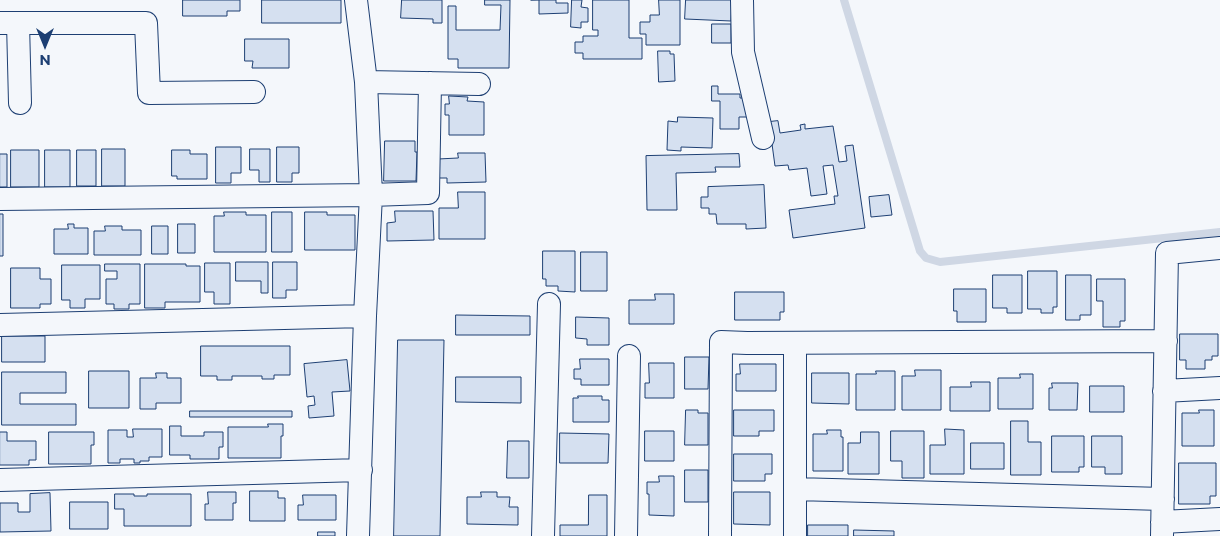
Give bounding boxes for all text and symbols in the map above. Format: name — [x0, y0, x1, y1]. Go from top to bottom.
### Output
north arrow — [20, 20, 70, 70]
text: N — [39, 51, 51, 69]

